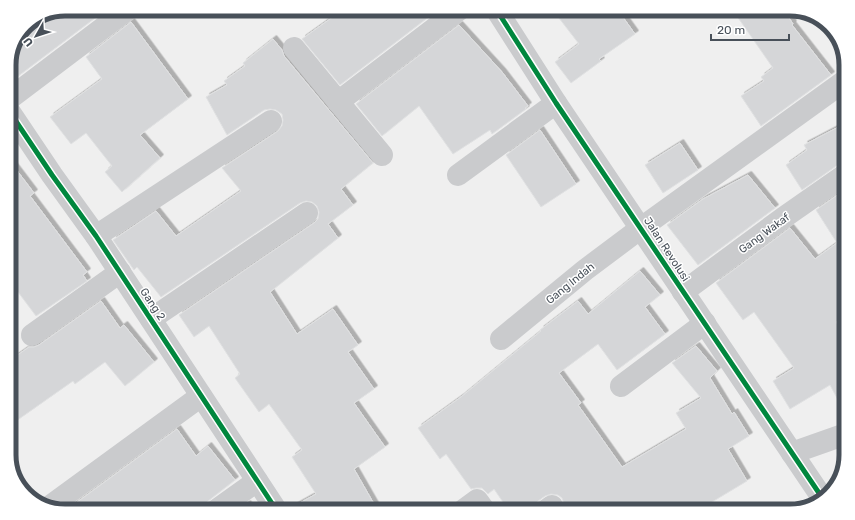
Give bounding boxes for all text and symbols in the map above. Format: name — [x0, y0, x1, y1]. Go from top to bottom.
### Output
north arrow — [16, 16, 56, 56]
scale bar — [711, 16, 789, 42]
text: 20 m — [717, 23, 745, 37]
text: U — [21, 35, 36, 49]
street label: Gang Wakaf — [736, 210, 793, 256]
street label: Jalan Revolusi — [641, 215, 692, 284]
street label: Gang Indah — [543, 260, 597, 307]
street label: Gang 2 — [137, 286, 168, 323]

